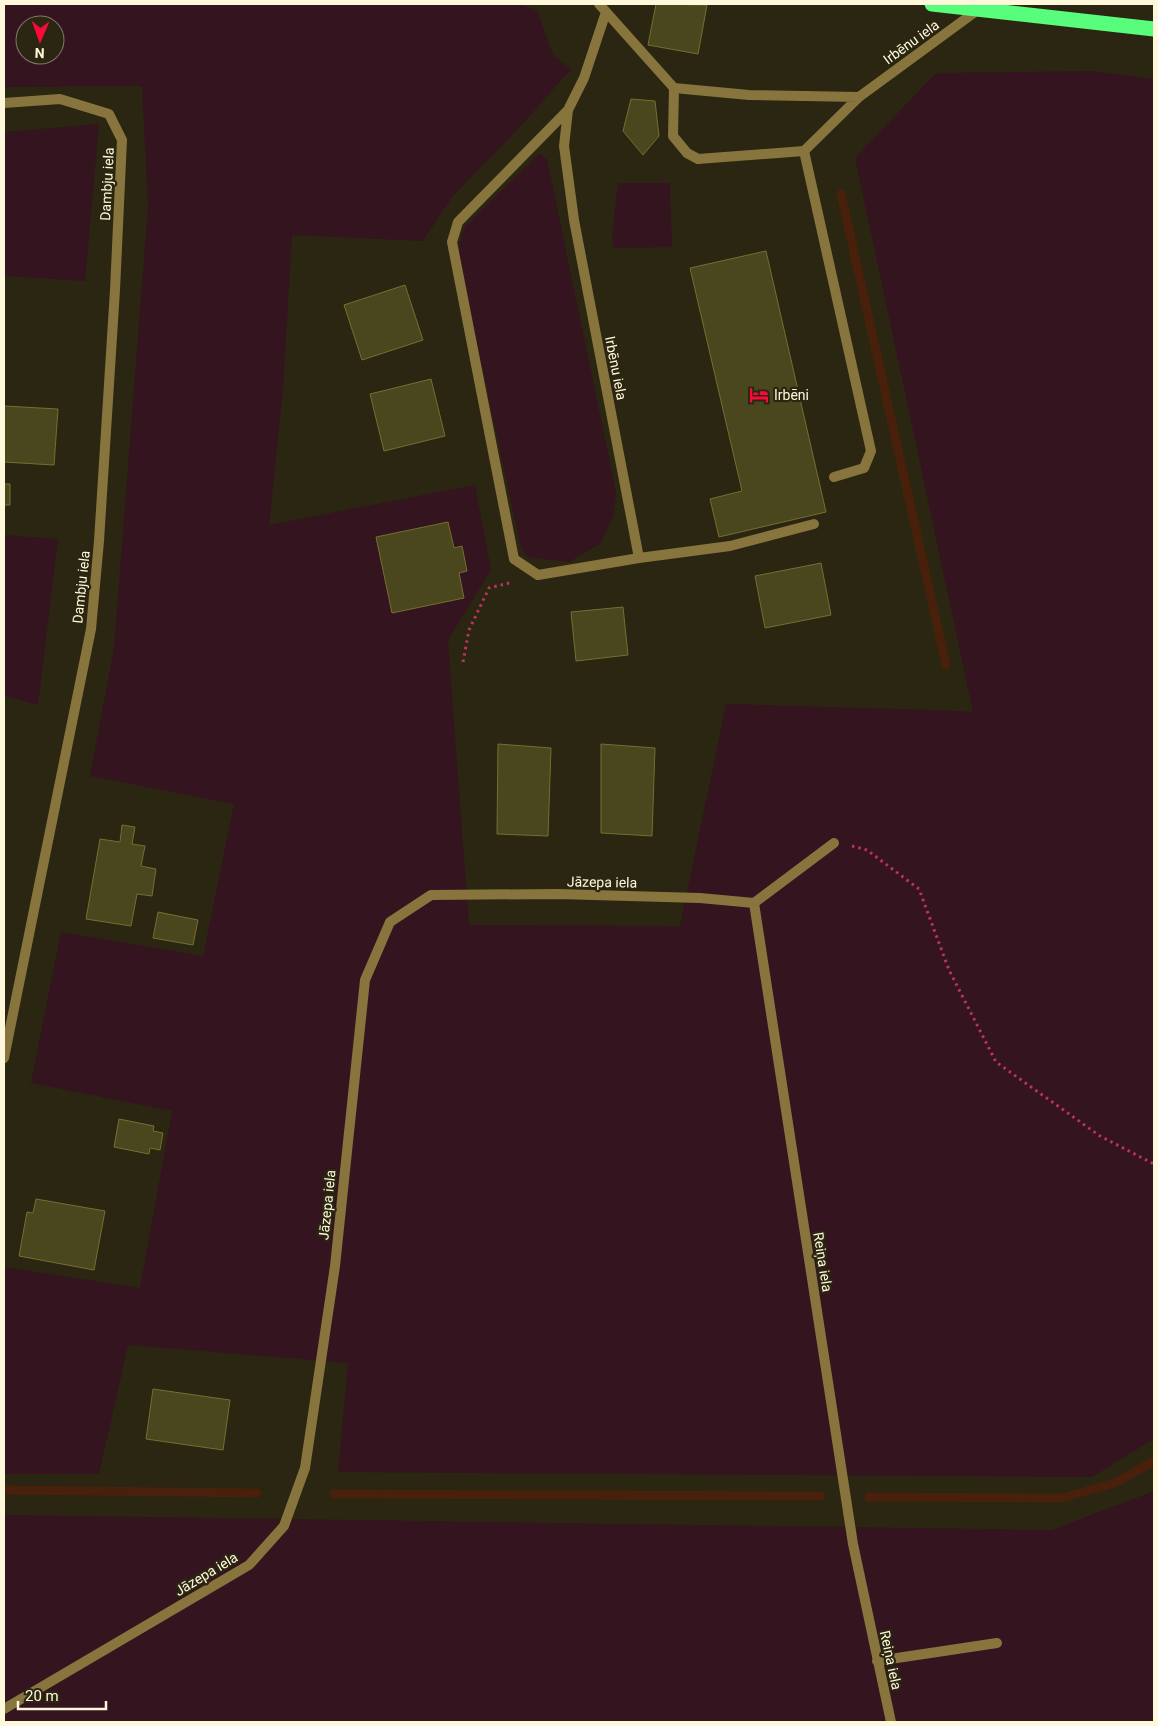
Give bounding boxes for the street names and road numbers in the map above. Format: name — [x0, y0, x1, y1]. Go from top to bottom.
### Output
street label: Irbēnu iela — [880, 17, 942, 67]
street label: Dambju iela — [97, 147, 117, 221]
street label: Irbēnu iela — [602, 335, 630, 401]
street label: Dambju iela — [69, 550, 93, 624]
street label: Jāzepa iela — [567, 873, 637, 891]
street label: Jāzepa iela — [315, 1169, 339, 1241]
street label: Reiņa iela — [809, 1231, 836, 1293]
street label: Jāzepa iela — [172, 1549, 240, 1599]
street label: Reiņa iela — [876, 1629, 905, 1691]

